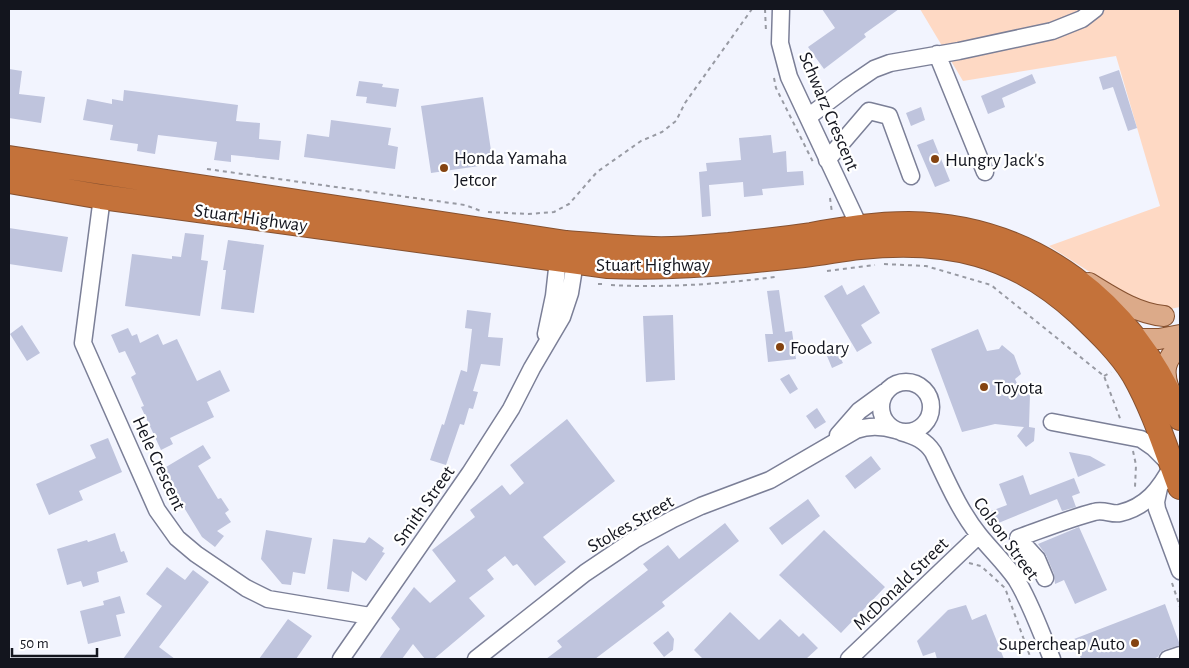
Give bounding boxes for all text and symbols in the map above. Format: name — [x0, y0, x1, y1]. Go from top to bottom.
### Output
street label: Schwarz Crescent — [795, 49, 862, 174]
place label: Honda Yamaha Jetcor — [454, 149, 568, 190]
place label: Hungry Jack's — [945, 151, 1044, 170]
marker: Hungry Jack's — [929, 153, 941, 165]
marker: Honda Yamaha Jetcor — [438, 162, 450, 174]
street label: Stuart Highway — [193, 201, 309, 236]
street label: Stuart Highway — [596, 256, 710, 275]
place label: Foodary — [790, 339, 849, 358]
marker: Foodary — [774, 341, 786, 353]
place label: Toyota — [994, 379, 1043, 398]
marker: Toyota — [978, 381, 990, 393]
street label: Hele Crescent — [129, 414, 189, 514]
street label: Smith Street — [390, 463, 459, 549]
street label: Stokes Street — [584, 492, 677, 557]
street label: Colson Street — [969, 494, 1042, 584]
street label: McDonald Street — [850, 534, 952, 634]
scale bar — [12, 626, 98, 658]
place label: Supercheap Auto — [999, 635, 1125, 654]
text: 50 m — [20, 636, 49, 651]
marker: Supercheap Auto — [1129, 637, 1141, 649]

